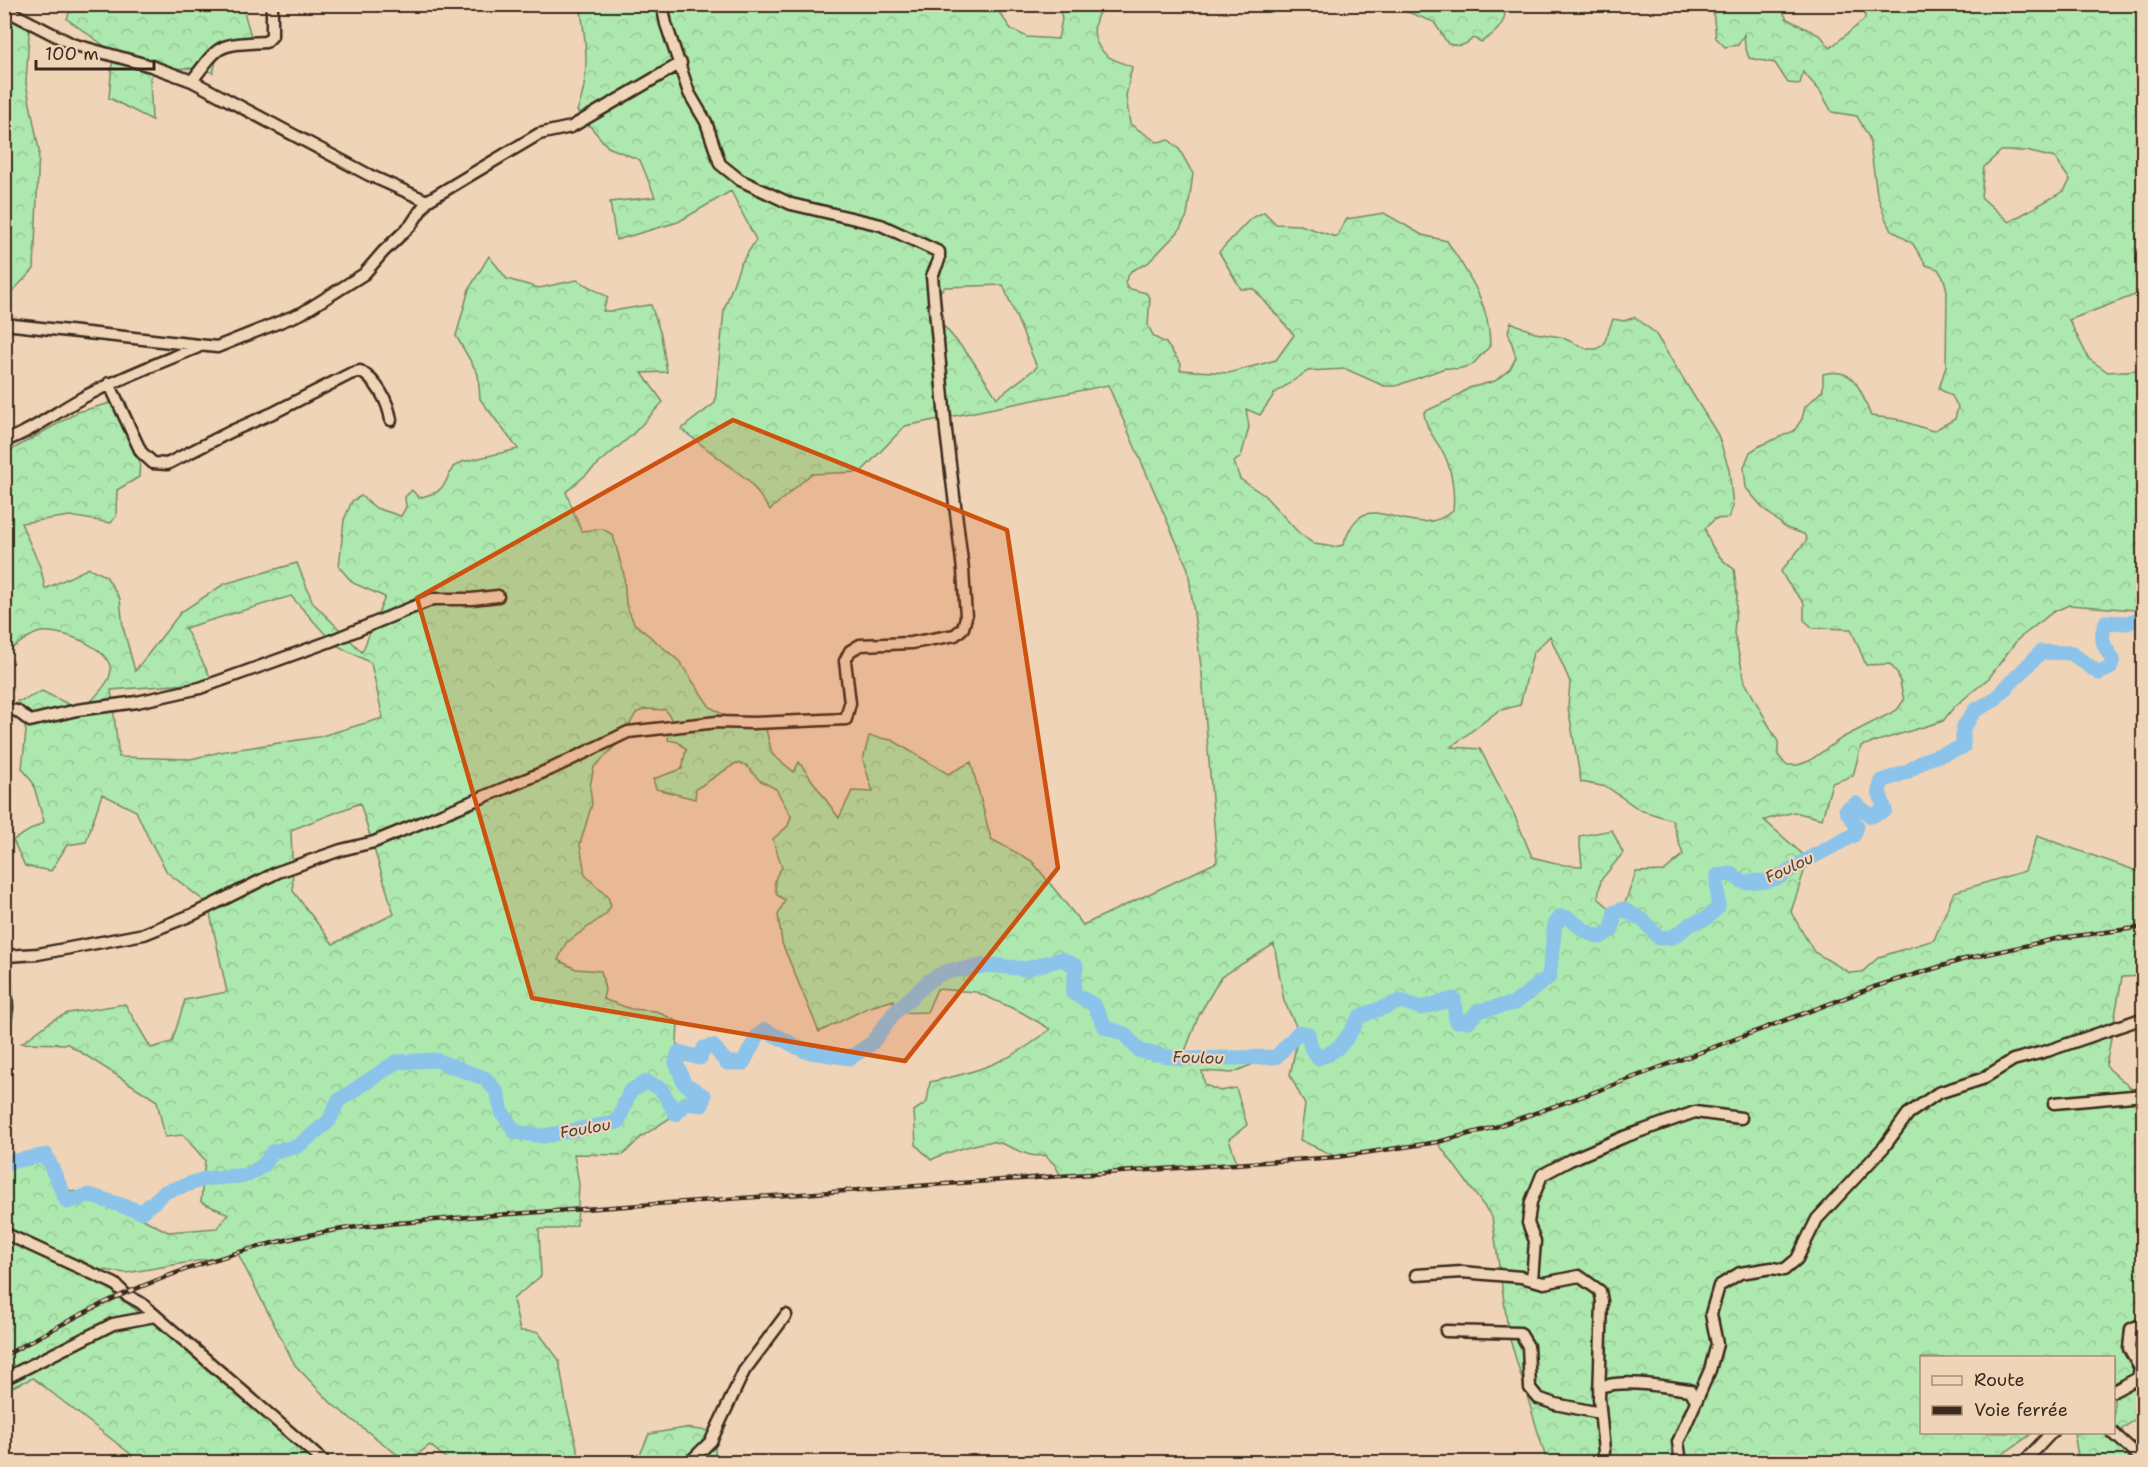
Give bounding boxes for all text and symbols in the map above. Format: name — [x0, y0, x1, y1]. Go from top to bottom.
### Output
scale bar — [36, 33, 154, 71]
text: 100 m — [45, 42, 99, 66]
water label: Foulou — [1762, 847, 1817, 888]
water label: Foulou — [1172, 1046, 1224, 1069]
water label: Foulou — [558, 1114, 612, 1143]
legend — [1920, 1356, 2115, 1434]
text: Route — [1974, 1368, 2025, 1392]
text: Voie ferrée — [1974, 1398, 2068, 1422]

